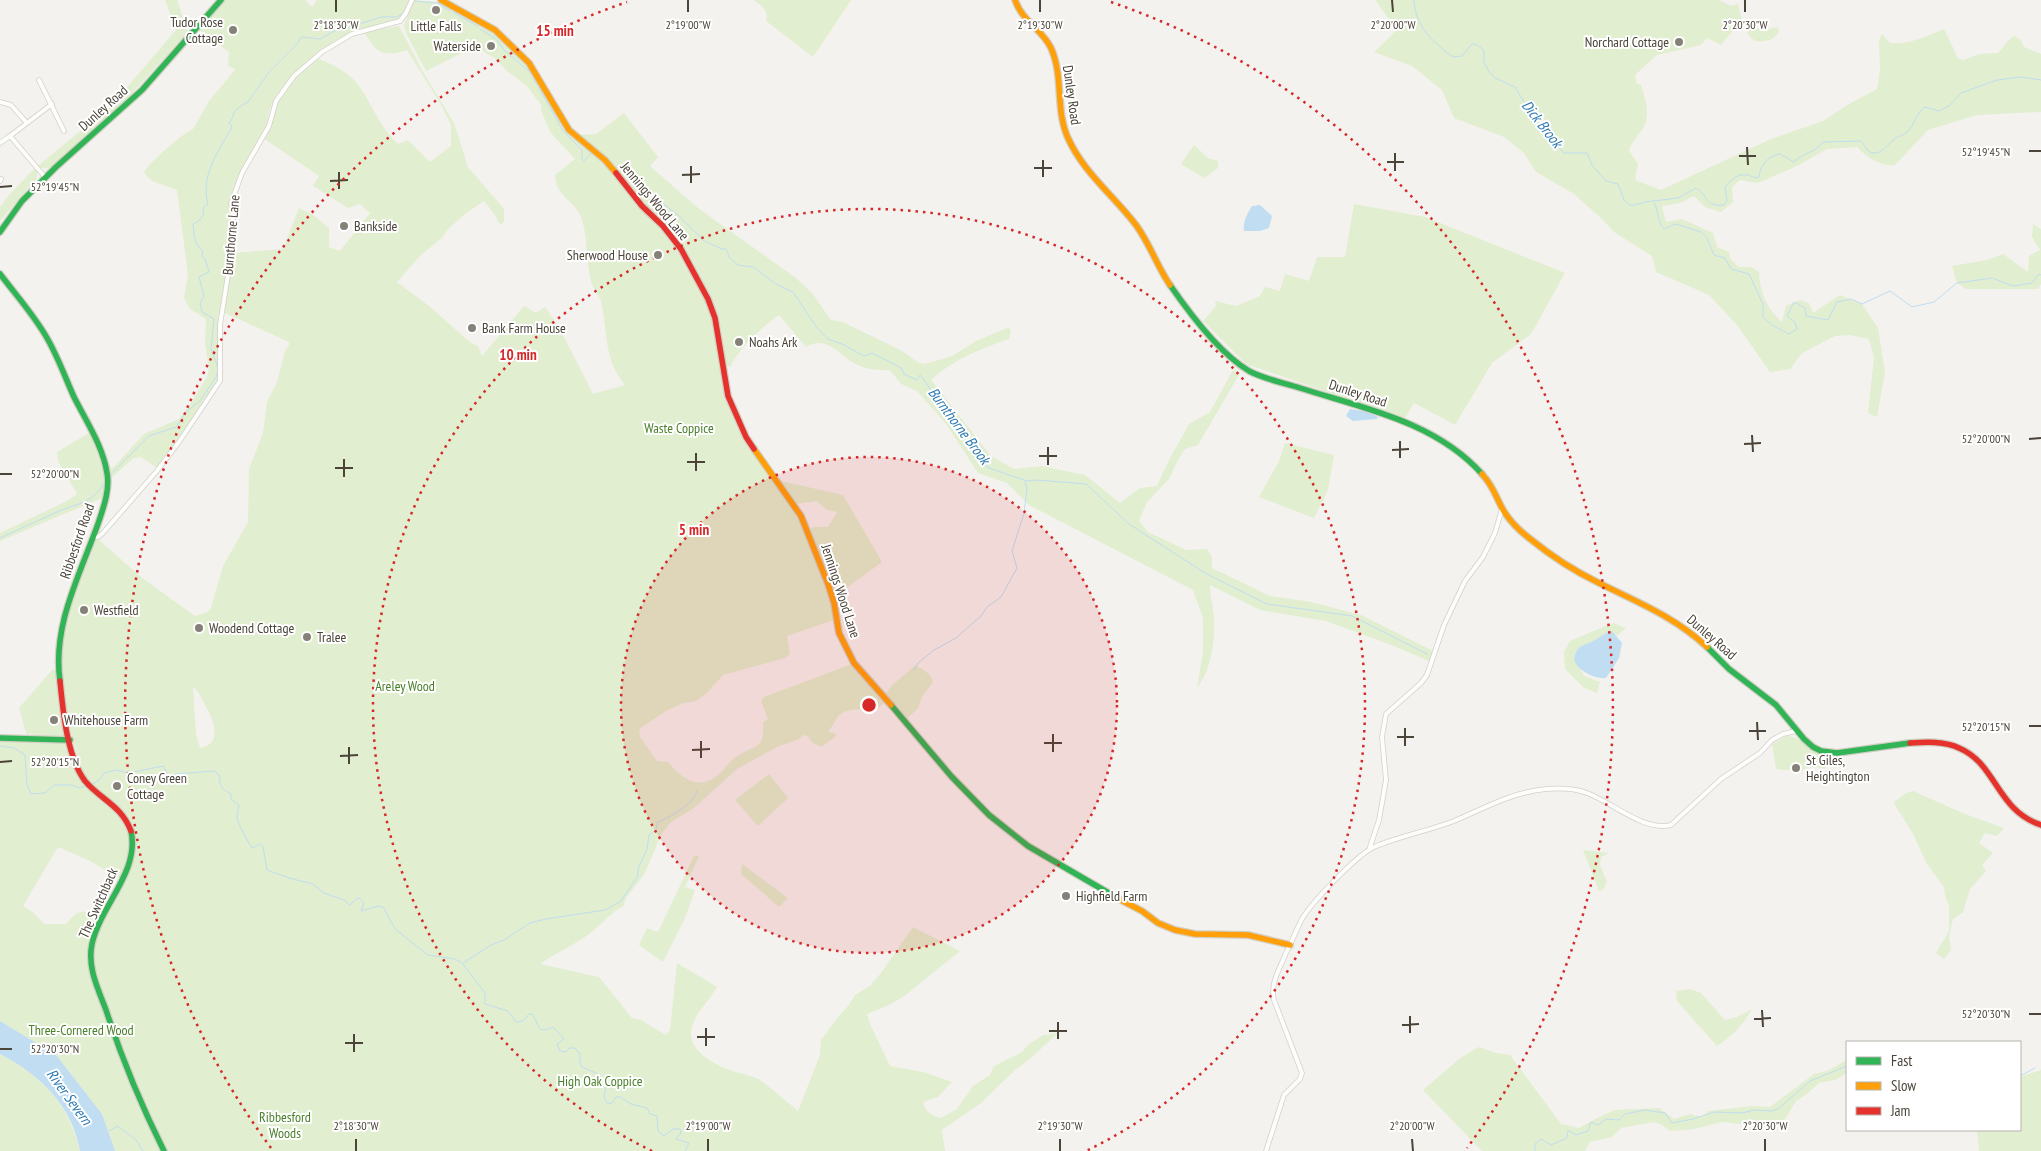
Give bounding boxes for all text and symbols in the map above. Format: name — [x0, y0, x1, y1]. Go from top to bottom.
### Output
marker: Little Falls — [430, 4, 442, 16]
place label: Tudor Rose Cottage — [170, 13, 223, 47]
text: 2°18'30"W — [313, 17, 359, 32]
place label: Little Falls — [410, 17, 462, 35]
text: 2°19'00"W — [665, 17, 711, 32]
text: 2°19'30"W — [1017, 17, 1063, 32]
text: 2°20'00"W — [1370, 17, 1416, 32]
text: 2°20'30"W — [1722, 17, 1768, 32]
text: 15 min — [536, 21, 574, 40]
marker: Tudor Rose Cottage — [227, 24, 239, 36]
place label: Norchard Cottage — [1585, 33, 1669, 51]
marker: Norchard Cottage — [1673, 36, 1685, 48]
place label: Waterside — [433, 37, 481, 55]
marker: Waterside — [485, 40, 497, 52]
street label: Dunley Road — [1059, 64, 1085, 126]
street label: Dunley Road — [75, 81, 131, 135]
water label: Dick Brook — [1518, 96, 1568, 153]
text: 52°19'45"N — [1962, 144, 2010, 159]
street label: Jennings Wood Lane — [616, 157, 693, 244]
text: 52°19'45"N — [31, 179, 79, 194]
street label: Burnthorne Lane — [219, 194, 243, 276]
place label: Bankside — [354, 217, 398, 235]
marker: Bankside — [338, 220, 350, 232]
place label: Sherwood House — [567, 246, 648, 264]
marker: Sherwood House — [652, 249, 664, 261]
place label: Bank Farm House — [482, 319, 566, 337]
marker: Bank Farm House — [466, 322, 478, 334]
place label: Noahs Ark — [749, 333, 798, 351]
marker: Noahs Ark — [733, 336, 745, 348]
text: 10 min — [499, 345, 537, 364]
street label: Dunley Road — [1327, 375, 1389, 411]
water label: Burnthorne Brook — [924, 383, 996, 470]
park label: Waste Coppice — [644, 419, 714, 437]
text: 52°20'00"N — [1962, 431, 2010, 446]
text: 52°20'00"N — [31, 466, 79, 481]
street label: Ribbesford Road — [56, 501, 98, 581]
text: 5 min — [679, 520, 709, 539]
street label: Jennings Wood Lane — [817, 541, 865, 640]
place label: Westfield — [94, 601, 139, 619]
marker: Westfield — [78, 604, 90, 616]
street label: Dunley Road — [1683, 610, 1741, 664]
place label: Woodend Cottage — [209, 619, 294, 637]
marker: Woodend Cottage — [193, 622, 205, 634]
place label: Tralee — [317, 628, 346, 646]
marker: Tralee — [301, 631, 313, 643]
park label: Areley Wood — [375, 677, 435, 695]
centre of rings — [860, 696, 878, 714]
place label: Whitehouse Farm — [64, 711, 148, 729]
marker: Whitehouse Farm — [48, 714, 60, 726]
text: 52°20'15"N — [1962, 719, 2010, 734]
place label: St Giles, Heightington — [1806, 751, 1870, 785]
text: 52°20'15"N — [31, 754, 79, 769]
marker: St Giles, Heightington — [1790, 762, 1802, 774]
place label: Coney Green Cottage — [127, 769, 187, 803]
marker: Coney Green Cottage — [111, 780, 123, 792]
street label: The Switchback — [74, 864, 122, 941]
place label: Highfield Farm — [1076, 887, 1147, 905]
marker: Highfield Farm — [1060, 890, 1072, 902]
text: 52°20'30"N — [1962, 1006, 2010, 1021]
park label: Three-Cornered Wood — [28, 1021, 134, 1039]
text: 52°20'30"N — [31, 1041, 79, 1056]
legend — [1846, 1041, 2021, 1131]
text: Fast — [1891, 1051, 1912, 1070]
water label: River Severn — [43, 1065, 97, 1130]
park label: High Oak Coppice — [558, 1072, 643, 1090]
text: Slow — [1891, 1076, 1916, 1095]
text: Jam — [1890, 1101, 1910, 1120]
park label: Ribbesford Woods — [259, 1108, 311, 1142]
text: 2°18'30"W — [333, 1118, 379, 1133]
text: 2°19'00"W — [685, 1118, 731, 1133]
text: 2°19'30"W — [1037, 1118, 1083, 1133]
text: 2°20'00"W — [1389, 1118, 1435, 1133]
text: 2°20'30"W — [1742, 1118, 1788, 1133]

